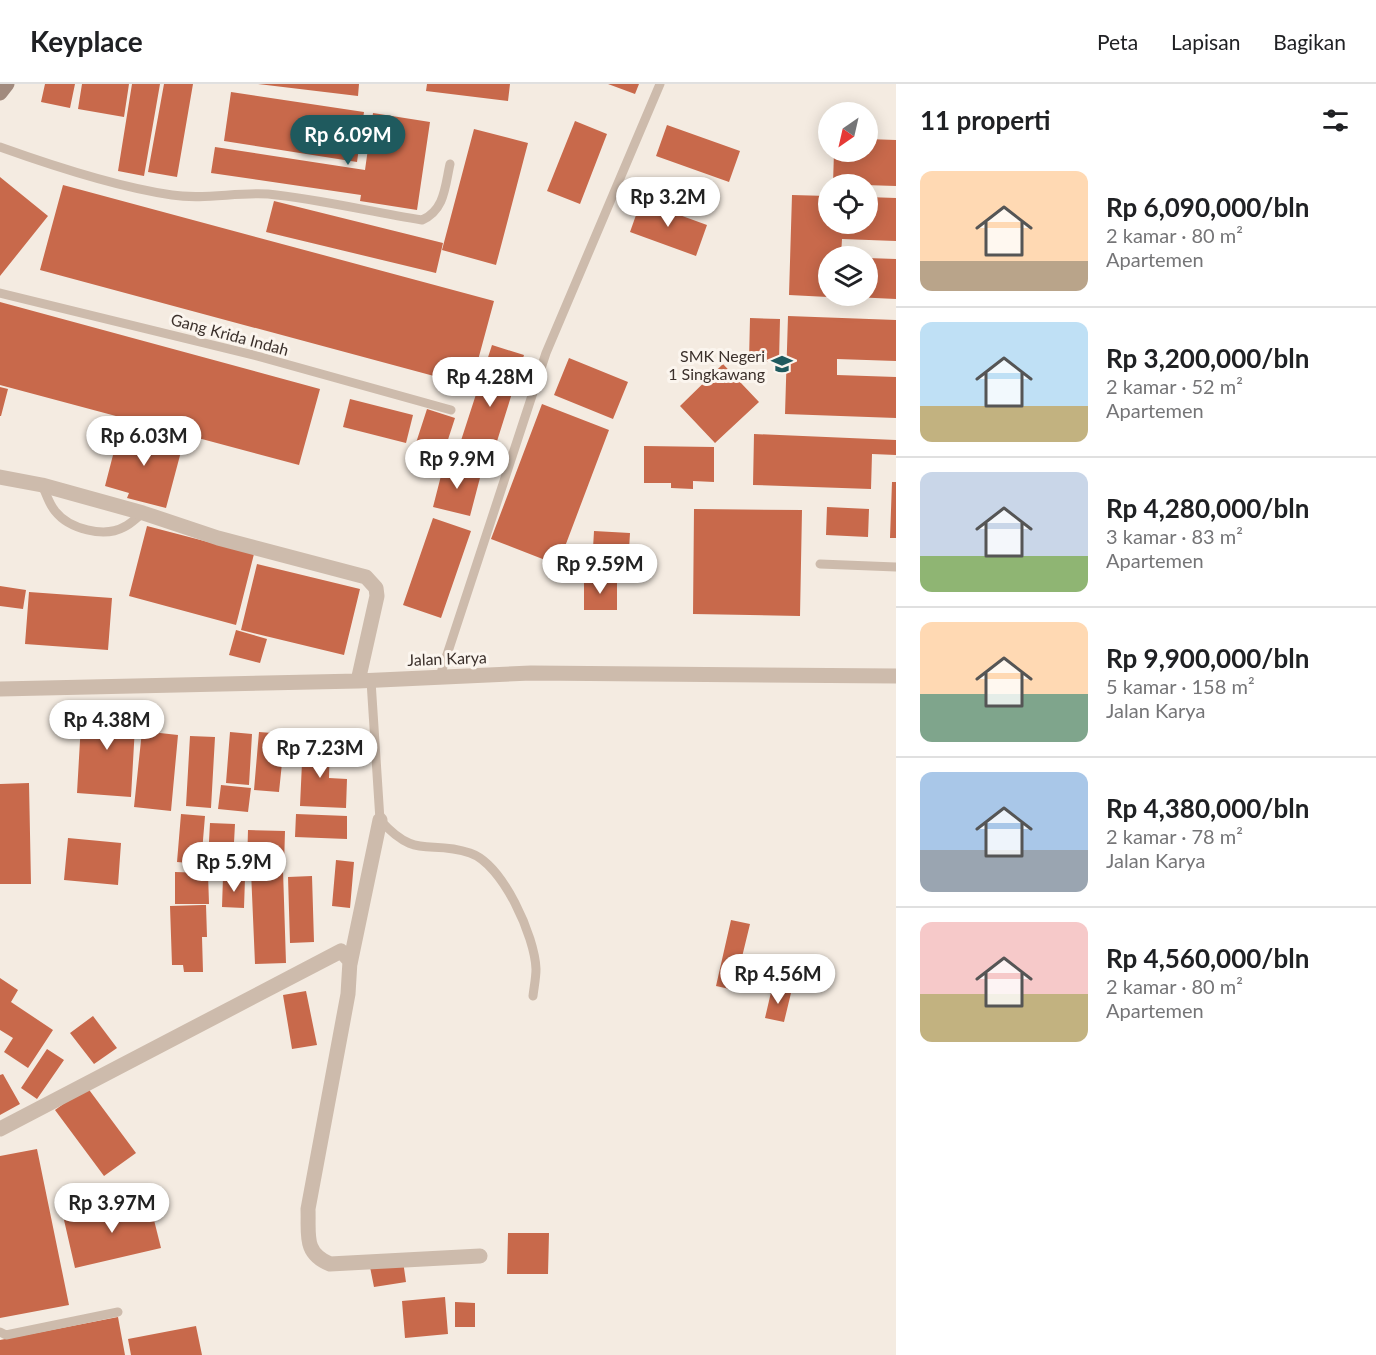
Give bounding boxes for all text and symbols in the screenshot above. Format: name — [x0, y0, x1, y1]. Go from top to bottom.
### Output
text: Keyplace — [30, 24, 143, 58]
text: Peta — [1097, 29, 1138, 54]
text: Lapisan — [1171, 29, 1240, 54]
text: Bagikan — [1273, 29, 1346, 54]
north arrow — [818, 102, 878, 162]
map controls — [818, 102, 878, 306]
text: 11 properti — [920, 104, 1051, 136]
icon: filters — [1319, 104, 1352, 137]
pin: Rp 6.09M — [286, 115, 410, 166]
text: Rp 6.09M — [304, 122, 392, 146]
button: locate — [818, 174, 878, 234]
pin: Rp 3.2M — [613, 177, 723, 228]
text: Rp 3.2M — [630, 184, 706, 208]
text: Rp 6,090,000/bln — [1106, 191, 1309, 223]
icon: home — [968, 195, 1040, 267]
text: 2 kamar · 80 m² — [1106, 223, 1243, 247]
button: layers — [818, 246, 878, 306]
text: Apartemen — [1106, 247, 1204, 271]
street label: Gang Krida Indah — [169, 309, 291, 359]
text: Rp 3,200,000/bln — [1106, 342, 1309, 374]
place label: SMK Negeri 1 Singkawang — [668, 346, 765, 383]
icon: home — [968, 346, 1040, 418]
school or university icon: SMK Negeri 1 Singkawang — [770, 352, 794, 376]
pin: Rp 4.28M — [428, 357, 552, 408]
text: Rp 4.28M — [446, 364, 534, 388]
text: 2 kamar · 52 m² — [1106, 374, 1243, 398]
text: Apartemen — [1106, 398, 1204, 422]
pin: Rp 6.03M — [82, 416, 206, 467]
text: Rp 6.03M — [100, 423, 188, 447]
pin: Rp 9.9M — [402, 439, 512, 490]
text: Rp 9.9M — [419, 446, 495, 470]
text: Rp 4,280,000/bln — [1106, 492, 1309, 524]
icon: home — [968, 496, 1040, 568]
text: 3 kamar · 83 m² — [1106, 524, 1243, 548]
pin: Rp 9.59M — [538, 544, 662, 595]
text: Apartemen — [1106, 548, 1204, 572]
text: Rp 9.59M — [556, 551, 644, 575]
text: Rp 9,900,000/bln — [1106, 642, 1309, 674]
icon: home — [968, 646, 1040, 718]
street label: Jalan Karya — [407, 647, 487, 669]
text: 5 kamar · 158 m² — [1106, 674, 1255, 698]
text: Jalan Karya — [1106, 698, 1205, 722]
pin: Rp 4.38M — [45, 700, 169, 751]
text: Rp 4.38M — [63, 707, 151, 731]
pin: Rp 7.23M — [258, 728, 382, 779]
text: Rp 7.23M — [276, 735, 364, 759]
text: Rp 4,380,000/bln — [1106, 792, 1309, 824]
icon: home — [968, 796, 1040, 868]
text: 2 kamar · 78 m² — [1106, 824, 1243, 848]
pin: Rp 5.9M — [179, 842, 289, 893]
text: Jalan Karya — [1106, 848, 1205, 872]
text: Rp 5.9M — [196, 849, 272, 873]
text: Rp 4,560,000/bln — [1106, 942, 1309, 974]
icon: home — [968, 946, 1040, 1018]
pin: Rp 4.56M — [716, 954, 840, 1005]
text: Rp 4.56M — [734, 961, 822, 985]
text: 2 kamar · 80 m² — [1106, 974, 1243, 998]
text: Apartemen — [1106, 998, 1204, 1022]
pin: Rp 3.97M — [50, 1183, 174, 1234]
text: Rp 3.97M — [68, 1190, 156, 1214]

